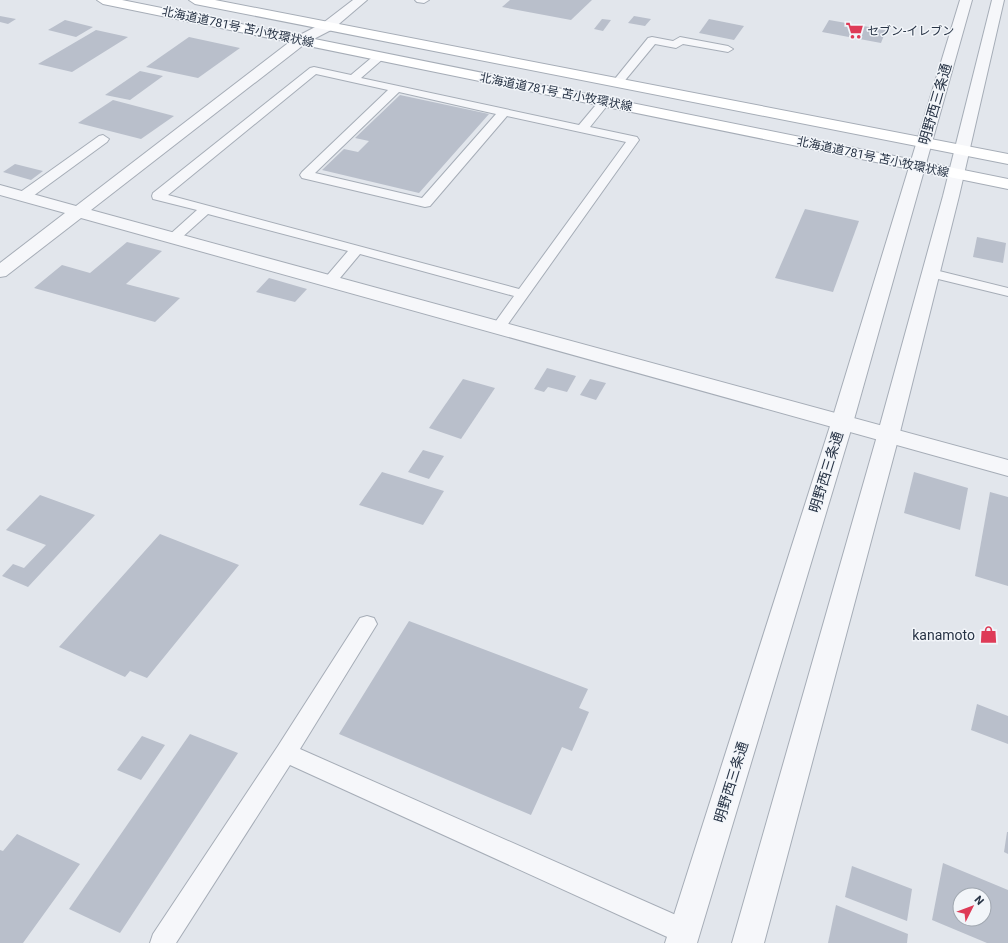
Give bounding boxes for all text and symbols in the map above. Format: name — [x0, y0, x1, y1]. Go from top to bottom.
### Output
street label: 北海道道781号 苫小牧環状線 — [161, 4, 315, 50]
supermarket icon: セブン-イレブン — [844, 21, 864, 41]
place label: セブン-イレブン — [867, 24, 954, 38]
street label: 明野西三条通 — [916, 61, 954, 147]
street label: 北海道道781号 苫小牧環状線 — [478, 70, 634, 114]
street label: 北海道道781号 苫小牧環状線 — [796, 134, 950, 180]
street label: 明野西三条通 — [806, 429, 846, 515]
shop icon: kanamoto — [978, 625, 998, 645]
place label: kanamoto — [912, 627, 975, 643]
street label: 明野西三条通 — [711, 739, 751, 825]
north arrow — [952, 887, 992, 927]
text: N — [972, 893, 987, 908]

